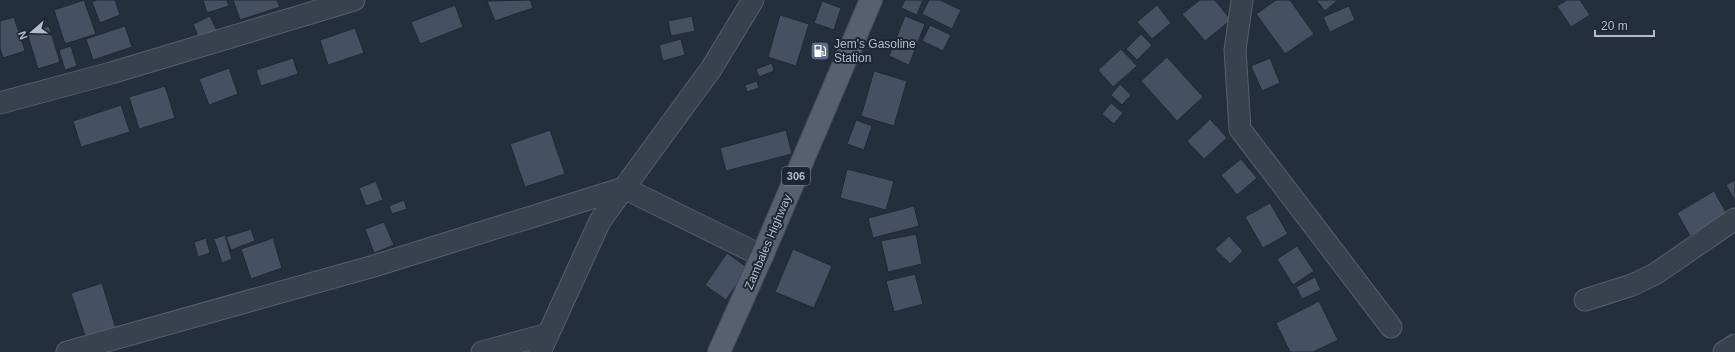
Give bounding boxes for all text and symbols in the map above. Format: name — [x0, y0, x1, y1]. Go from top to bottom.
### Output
north arrow — [12, 12, 52, 52]
scale bar — [1595, 12, 1654, 38]
text: 20 m — [1601, 19, 1628, 33]
text: N — [16, 30, 30, 41]
place label: Jem's Gasoline Station — [834, 37, 916, 65]
fuel station icon: Jem's Gasoline Station — [809, 40, 831, 62]
road number: 306 — [782, 167, 810, 185]
street label: Zambales Highway — [742, 192, 794, 292]

